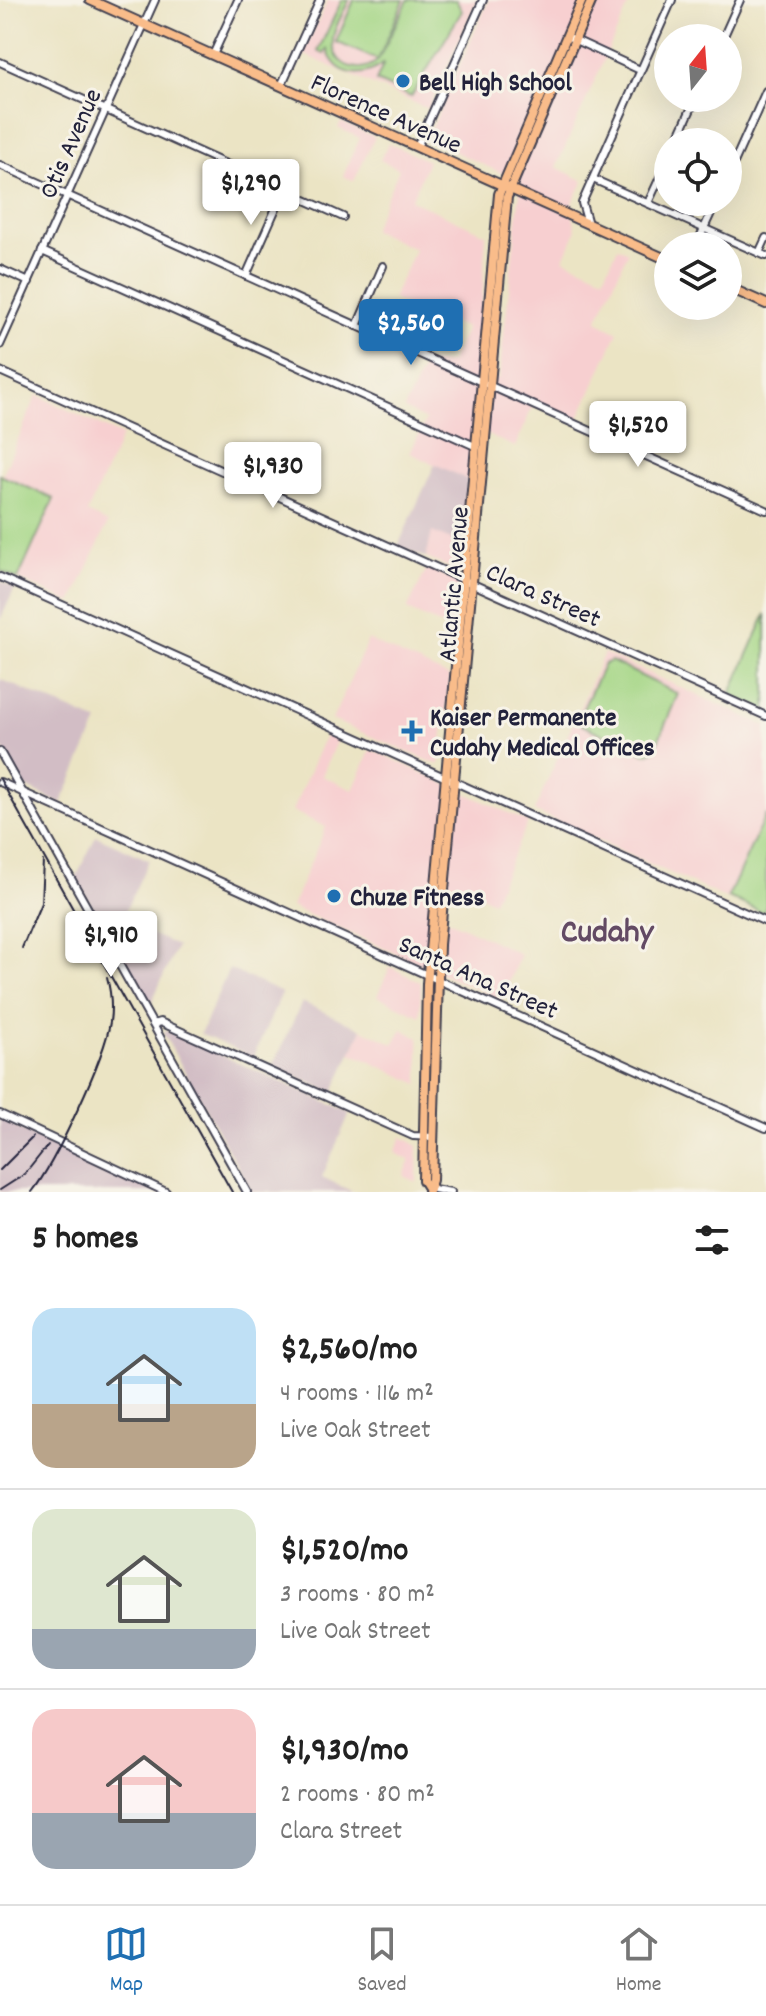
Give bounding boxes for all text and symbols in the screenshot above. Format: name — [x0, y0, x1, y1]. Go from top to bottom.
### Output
north arrow — [654, 24, 742, 112]
map controls — [654, 24, 742, 320]
street label: Florence Avenue — [304, 65, 467, 165]
place label: Bell High School — [419, 66, 572, 103]
marker: Bell High School — [394, 72, 412, 90]
street label: Otis Avenue — [31, 83, 113, 206]
button: locate — [654, 128, 742, 216]
pin: $1,290 — [186, 159, 316, 227]
text: $1,290 — [220, 166, 282, 203]
button: layers — [654, 232, 742, 320]
pin: $2,560 — [346, 299, 476, 367]
text: $2,560 — [377, 306, 445, 343]
pin: $1,520 — [573, 401, 703, 469]
text: $1,520 — [607, 408, 669, 445]
pin: $1,930 — [208, 442, 338, 510]
text: $1,930 — [242, 449, 304, 486]
street label: Atlantic Avenue — [430, 505, 481, 664]
street label: Clara Street — [479, 555, 606, 639]
place label: Kaiser Permanente Cudahy Medical Offices — [430, 701, 655, 768]
marker: Kaiser Permanente Cudahy Medical Offices — [401, 720, 423, 742]
place label: Chuze Fitness — [350, 881, 485, 918]
marker: Chuze Fitness — [325, 887, 343, 905]
district label: Cudahy — [561, 910, 655, 959]
pin: $1,910 — [46, 911, 176, 979]
text: $1,910 — [83, 918, 139, 955]
street label: Santa Ana Street — [392, 928, 564, 1031]
text: 5 homes — [32, 1216, 139, 1265]
icon: filters — [690, 1218, 734, 1262]
text: $2,560/mo — [280, 1327, 418, 1376]
icon: home — [96, 1340, 192, 1436]
text: 4 rooms · 116 m² — [280, 1376, 434, 1413]
text: Live Oak Street — [280, 1413, 431, 1450]
text: $1,520/mo — [280, 1528, 408, 1577]
icon: home — [96, 1541, 192, 1637]
text: 3 rooms · 80 m² — [280, 1577, 435, 1614]
text: Live Oak Street — [280, 1614, 431, 1651]
text: $1,930/mo — [280, 1728, 409, 1777]
icon: home — [96, 1741, 192, 1837]
text: 2 rooms · 80 m² — [280, 1777, 435, 1814]
text: Clara Street — [280, 1814, 402, 1851]
tab: Map — [104, 1922, 148, 2001]
tab: Saved — [357, 1922, 407, 2001]
tab: Home — [616, 1922, 661, 2001]

